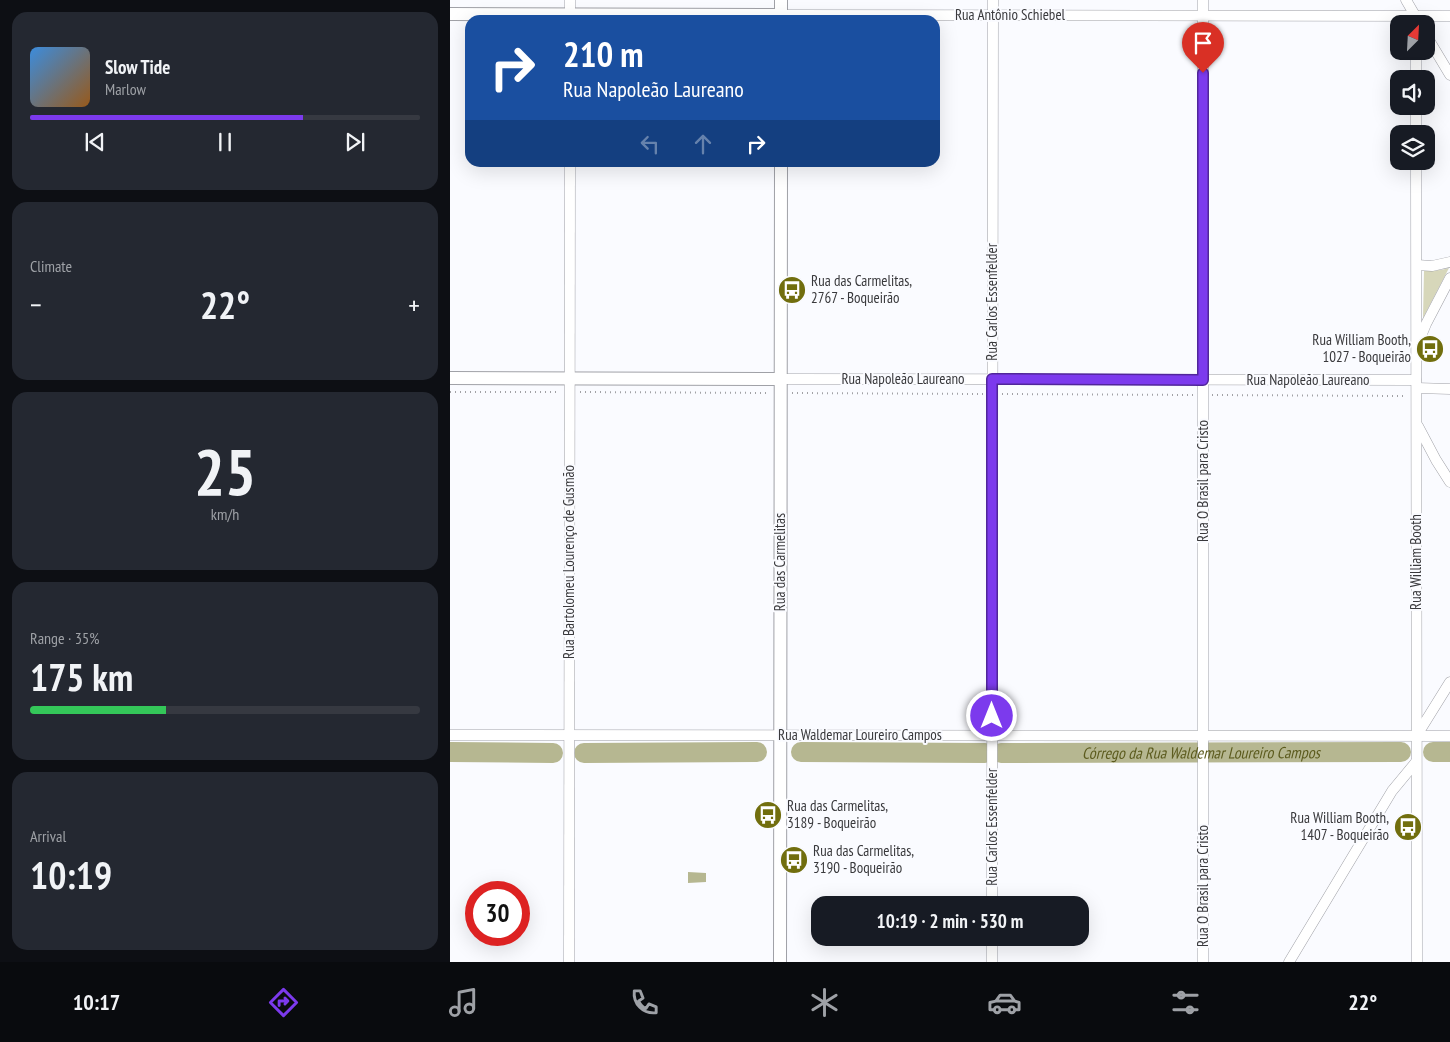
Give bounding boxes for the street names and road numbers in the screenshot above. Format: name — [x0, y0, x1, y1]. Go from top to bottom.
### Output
street label: Rua Antônio Schiebel — [955, 5, 1066, 24]
street label: Rua Carlos Essenfelder — [982, 242, 1001, 361]
street label: Rua Napoleão Laureano — [841, 369, 965, 388]
street label: Rua Napoleão Laureano — [1246, 370, 1370, 389]
street label: Rua O Brasil para Cristo — [1193, 420, 1212, 542]
street label: Rua Bartolomeu Lourenço de Gusmão — [559, 465, 578, 659]
street label: Rua das Carmelitas — [770, 513, 789, 611]
street label: Rua William Booth — [1406, 514, 1425, 610]
street label: Rua Waldemar Loureiro Campos — [778, 725, 942, 744]
street label: Rua Carlos Essenfelder — [982, 767, 1001, 886]
street label: Rua O Brasil para Cristo — [1193, 825, 1212, 947]

